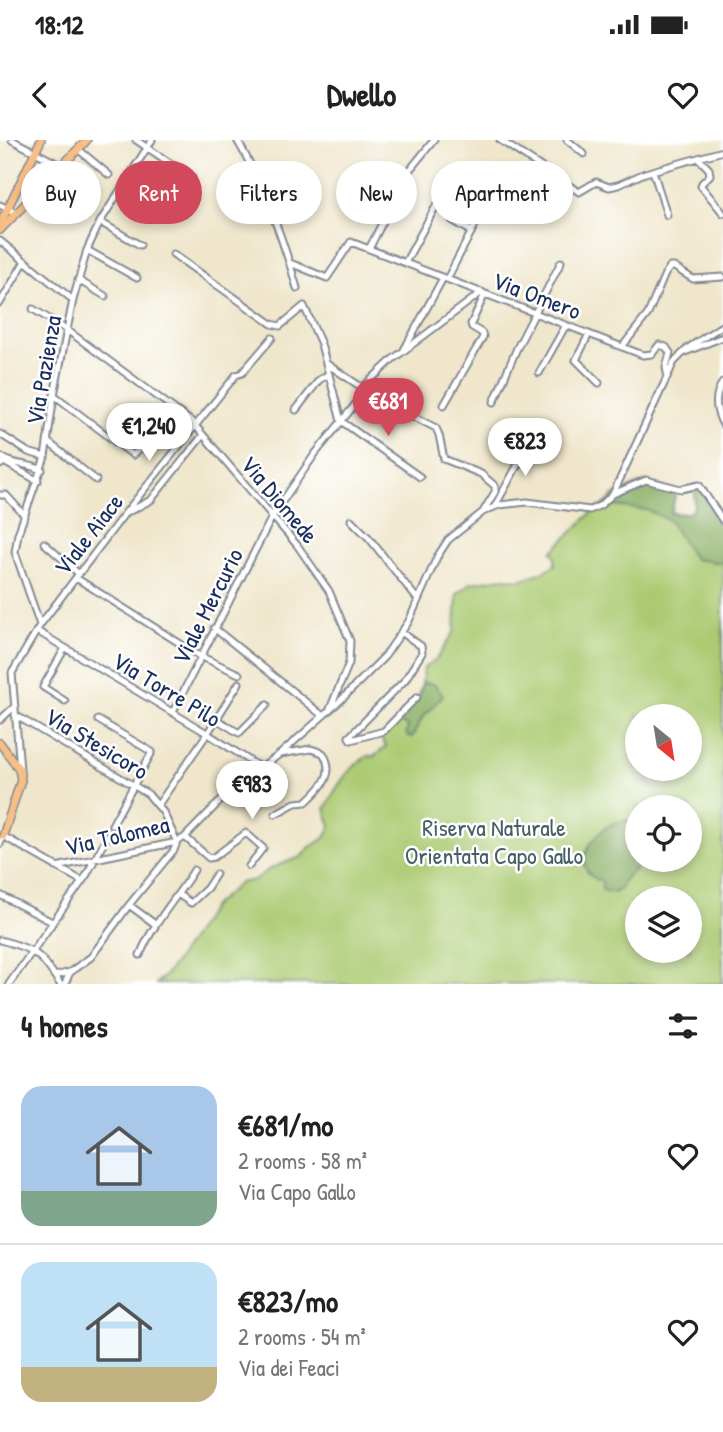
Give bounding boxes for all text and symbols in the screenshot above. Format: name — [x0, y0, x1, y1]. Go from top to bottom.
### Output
text: 18:12 — [35, 7, 83, 42]
text: Dwello — [327, 73, 396, 116]
icon: back — [21, 76, 59, 114]
icon: heart — [664, 76, 702, 114]
chip: Buy — [21, 161, 101, 224]
chip: Rent — [115, 161, 202, 224]
chip: Filters — [216, 161, 322, 224]
chip: New — [336, 161, 417, 224]
chip: Apartment — [431, 161, 573, 224]
street label: Via Omero — [488, 264, 586, 327]
street label: Via Pazienza — [18, 313, 68, 427]
pin: €681 — [347, 378, 429, 438]
text: €681 — [369, 385, 407, 416]
pin: €1,240 — [92, 404, 206, 463]
text: €1,240 — [122, 410, 176, 441]
pin: €823 — [484, 418, 566, 478]
text: €823 — [504, 425, 546, 456]
street label: Via Diomede — [234, 448, 326, 550]
street label: Viale Aiace — [46, 486, 130, 581]
street label: Viale Mercurio — [164, 542, 250, 669]
street label: Via Torre Pilo — [107, 644, 227, 734]
street label: Via Stesicoro — [39, 700, 155, 787]
north arrow — [625, 704, 702, 780]
map controls — [625, 704, 702, 963]
pin: €983 — [211, 762, 293, 821]
text: €983 — [232, 768, 272, 799]
button: locate — [625, 795, 702, 872]
street label: Via Tolomea — [62, 807, 172, 863]
park label: Riserva Naturale Orientata Capo Gallo — [405, 811, 583, 871]
button: layers — [625, 886, 702, 963]
text: 4 homes — [21, 1006, 108, 1046]
icon: filters — [664, 1007, 702, 1045]
text: €681/mo — [238, 1105, 333, 1145]
icon: home — [77, 1114, 161, 1198]
icon: heart — [664, 1137, 702, 1175]
text: 2 rooms · 58 m² — [238, 1145, 367, 1176]
text: Via Capo Gallo — [238, 1176, 356, 1207]
text: €823/mo — [238, 1281, 338, 1321]
icon: home — [77, 1290, 161, 1374]
icon: heart — [664, 1313, 702, 1351]
text: 2 rooms · 54 m² — [238, 1321, 366, 1352]
text: Via dei Feaci — [238, 1352, 340, 1383]

